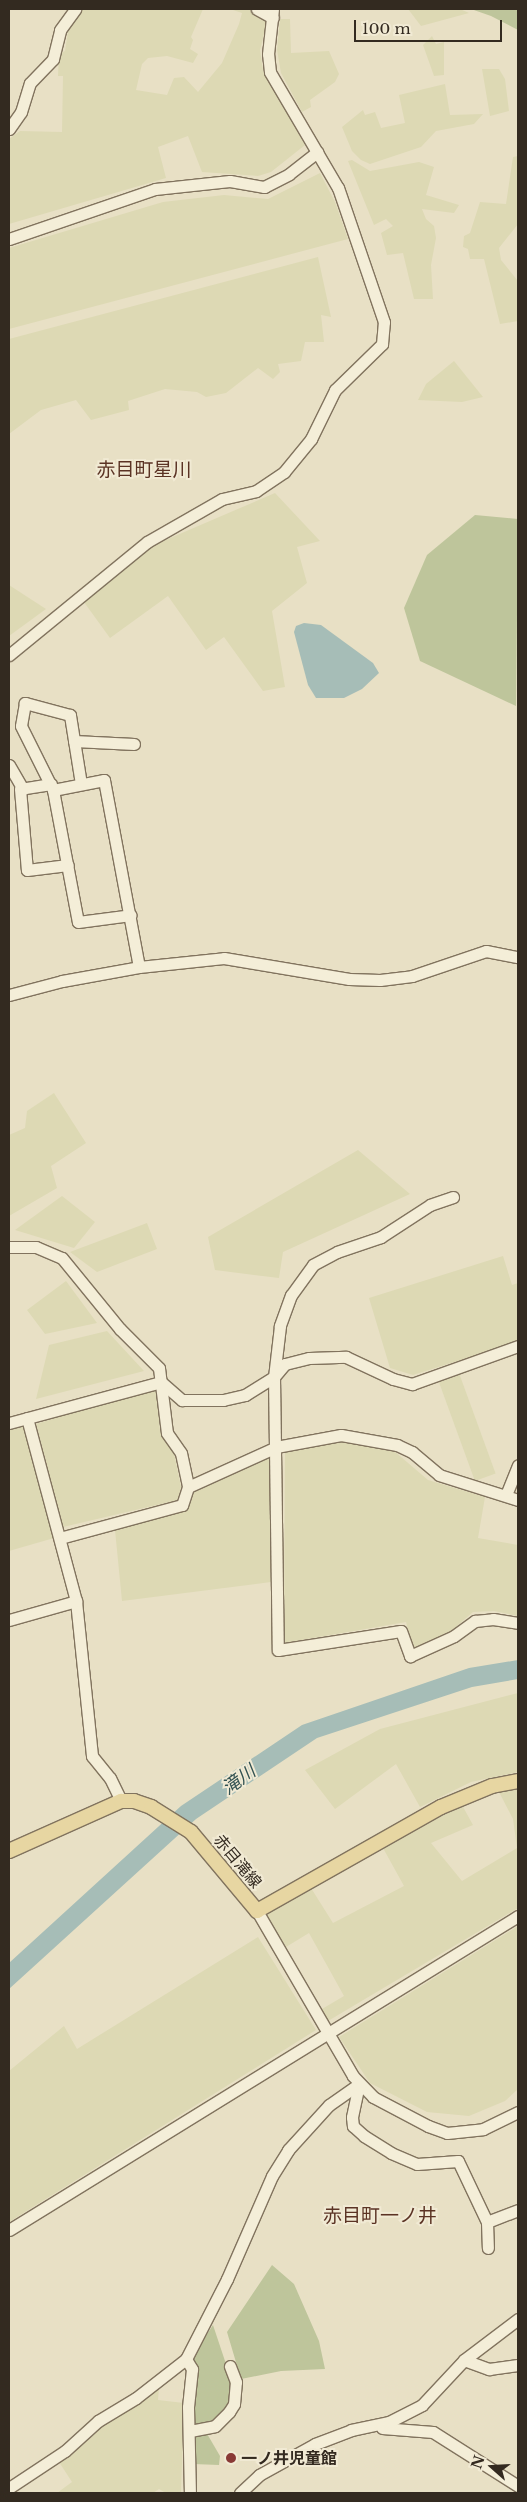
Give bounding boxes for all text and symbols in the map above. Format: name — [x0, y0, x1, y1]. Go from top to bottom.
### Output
scale bar — [357, 10, 504, 42]
text: 100 m — [362, 19, 411, 38]
district label: 赤目町星川 — [97, 459, 191, 481]
water label: 滝川 — [218, 1761, 260, 1799]
street label: 赤目滝線 — [210, 1830, 266, 1892]
district label: 赤目町一ノ井 — [323, 2205, 437, 2227]
north arrow — [467, 2442, 517, 2492]
place label: 一ノ井児童館 — [241, 2448, 337, 2468]
marker: 一ノ井児童館 — [225, 2452, 237, 2464]
text: N — [467, 2453, 488, 2471]

